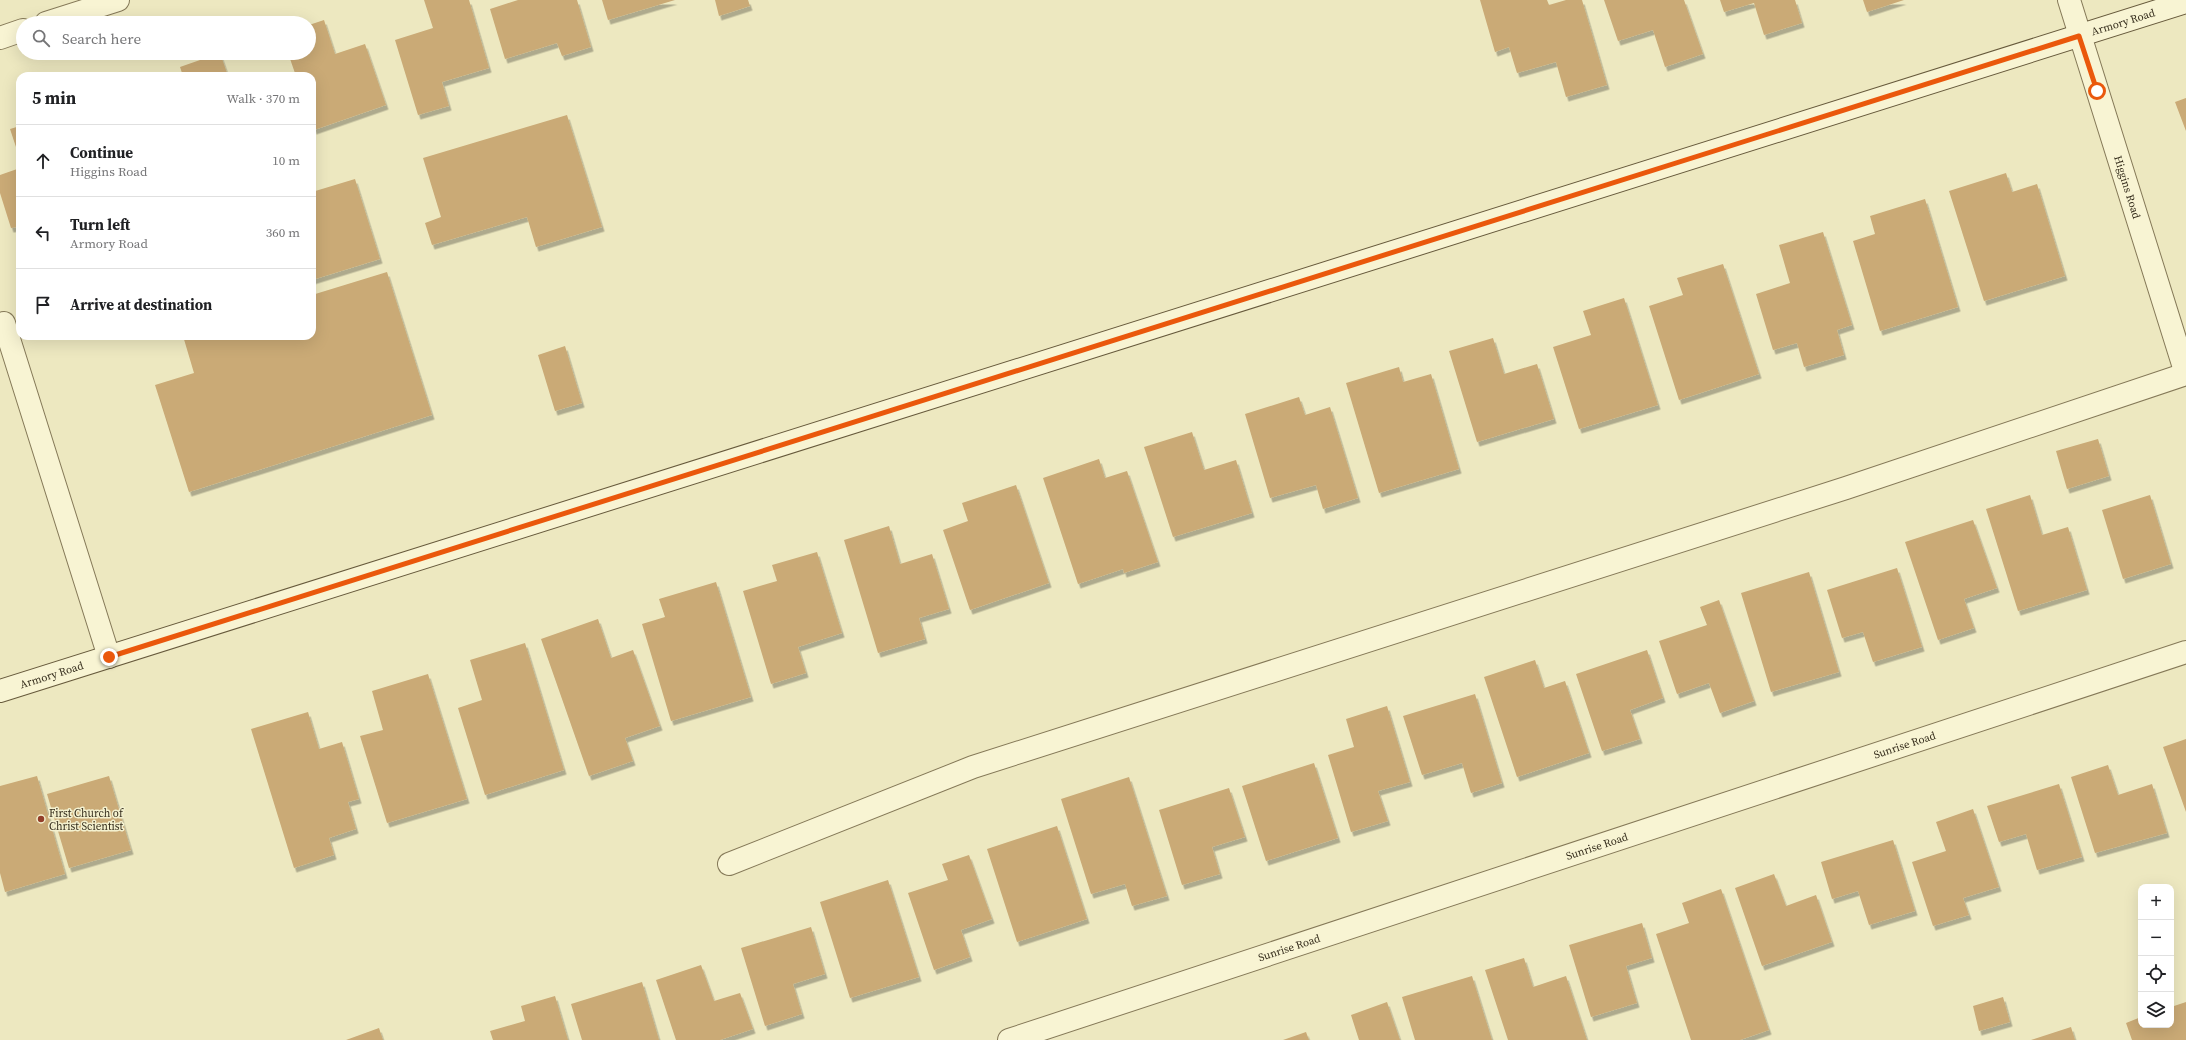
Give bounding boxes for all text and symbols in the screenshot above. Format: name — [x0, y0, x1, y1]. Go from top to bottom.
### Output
street label: Armory Road — [2090, 5, 2158, 39]
search box — [16, 16, 316, 60]
icon: search — [30, 27, 52, 49]
text: Search here — [62, 28, 141, 49]
route start — [2088, 82, 2106, 100]
text: 5 min — [32, 86, 76, 110]
text: Walk · 370 m — [227, 90, 300, 107]
text: Continue — [70, 142, 133, 163]
icon: ahead — [32, 150, 54, 172]
text: 10 m — [272, 152, 300, 169]
street label: Higgins Road — [2110, 154, 2144, 221]
text: Higgins Road — [70, 163, 147, 180]
text: Turn left — [70, 214, 130, 235]
icon: left — [32, 222, 54, 244]
text: 360 m — [266, 224, 300, 241]
text: Armory Road — [70, 235, 148, 252]
icon: arrive — [32, 294, 54, 316]
text: Arrive at destination — [70, 294, 212, 315]
route end — [100, 648, 118, 666]
street label: Armory Road — [18, 658, 86, 692]
street label: Sunrise Road — [1872, 728, 1938, 762]
place label: First Church of Christ Scientist — [49, 806, 124, 834]
marker: First Church of Christ Scientist — [36, 814, 46, 824]
street label: Sunrise Road — [1564, 829, 1631, 864]
map controls — [2138, 884, 2174, 1028]
button: + — [2138, 884, 2174, 920]
button: − — [2138, 920, 2174, 956]
street label: Sunrise Road — [1256, 931, 1323, 965]
button: locate — [2138, 956, 2174, 992]
button: layers — [2138, 992, 2174, 1028]

